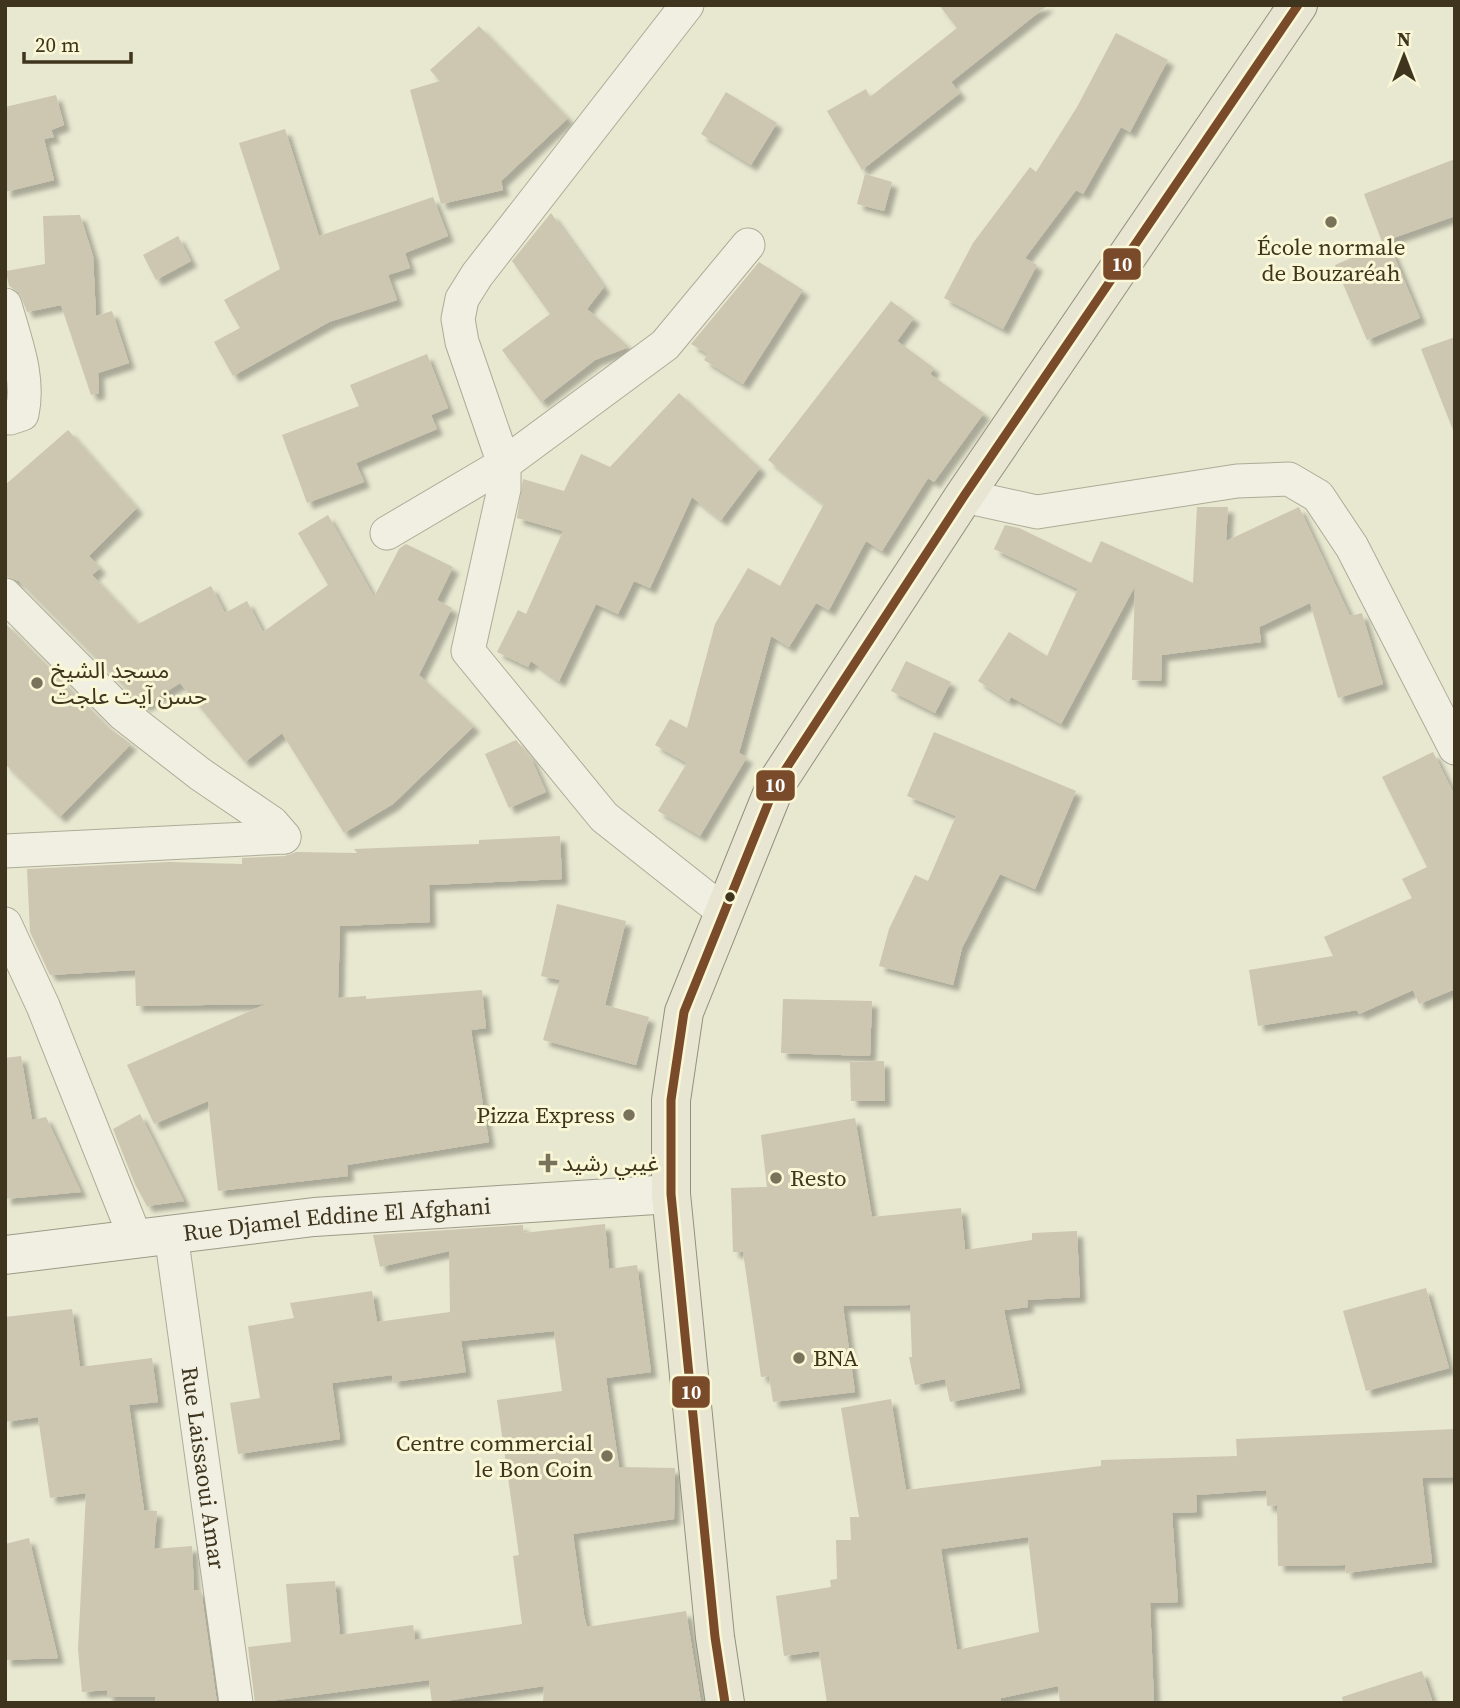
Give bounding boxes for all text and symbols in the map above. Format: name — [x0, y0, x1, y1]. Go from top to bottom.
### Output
scale bar — [24, 21, 131, 65]
north arrow — [1369, 21, 1439, 91]
text: N — [1397, 26, 1411, 52]
text: 20 m — [35, 30, 80, 59]
marker: École normale de Bouzaréah — [1323, 214, 1339, 230]
place label: École normale de Bouzaréah — [1257, 231, 1405, 289]
line badge: 10 — [1102, 247, 1142, 281]
text: 10 — [1112, 251, 1132, 277]
place label: مسجد الشيخ حسن آيت علجت — [51, 654, 207, 712]
marker: مسجد الشيخ حسن آيت علجت — [29, 675, 45, 691]
line badge: 10 — [755, 769, 796, 802]
text: 10 — [765, 772, 785, 798]
unlabelled marker — [723, 890, 737, 904]
place label: Pizza Express — [476, 1099, 615, 1131]
marker: Pizza Express — [621, 1107, 637, 1123]
place label: غيبي رشيد — [562, 1147, 659, 1180]
marker: غيبي رشيد — [540, 1155, 556, 1171]
place label: Resto — [790, 1162, 847, 1194]
marker: Resto — [768, 1170, 784, 1186]
street label: Rue Djamel Eddine El Afghani — [181, 1190, 492, 1249]
place label: BNA — [813, 1342, 859, 1374]
marker: BNA — [791, 1350, 807, 1366]
street label: Rue Laissaoui Amar — [174, 1364, 233, 1571]
line badge: 10 — [671, 1375, 711, 1409]
text: 10 — [681, 1379, 701, 1405]
place label: Centre commercial le Bon Coin — [396, 1427, 593, 1485]
marker: Centre commercial le Bon Coin — [599, 1448, 615, 1464]

